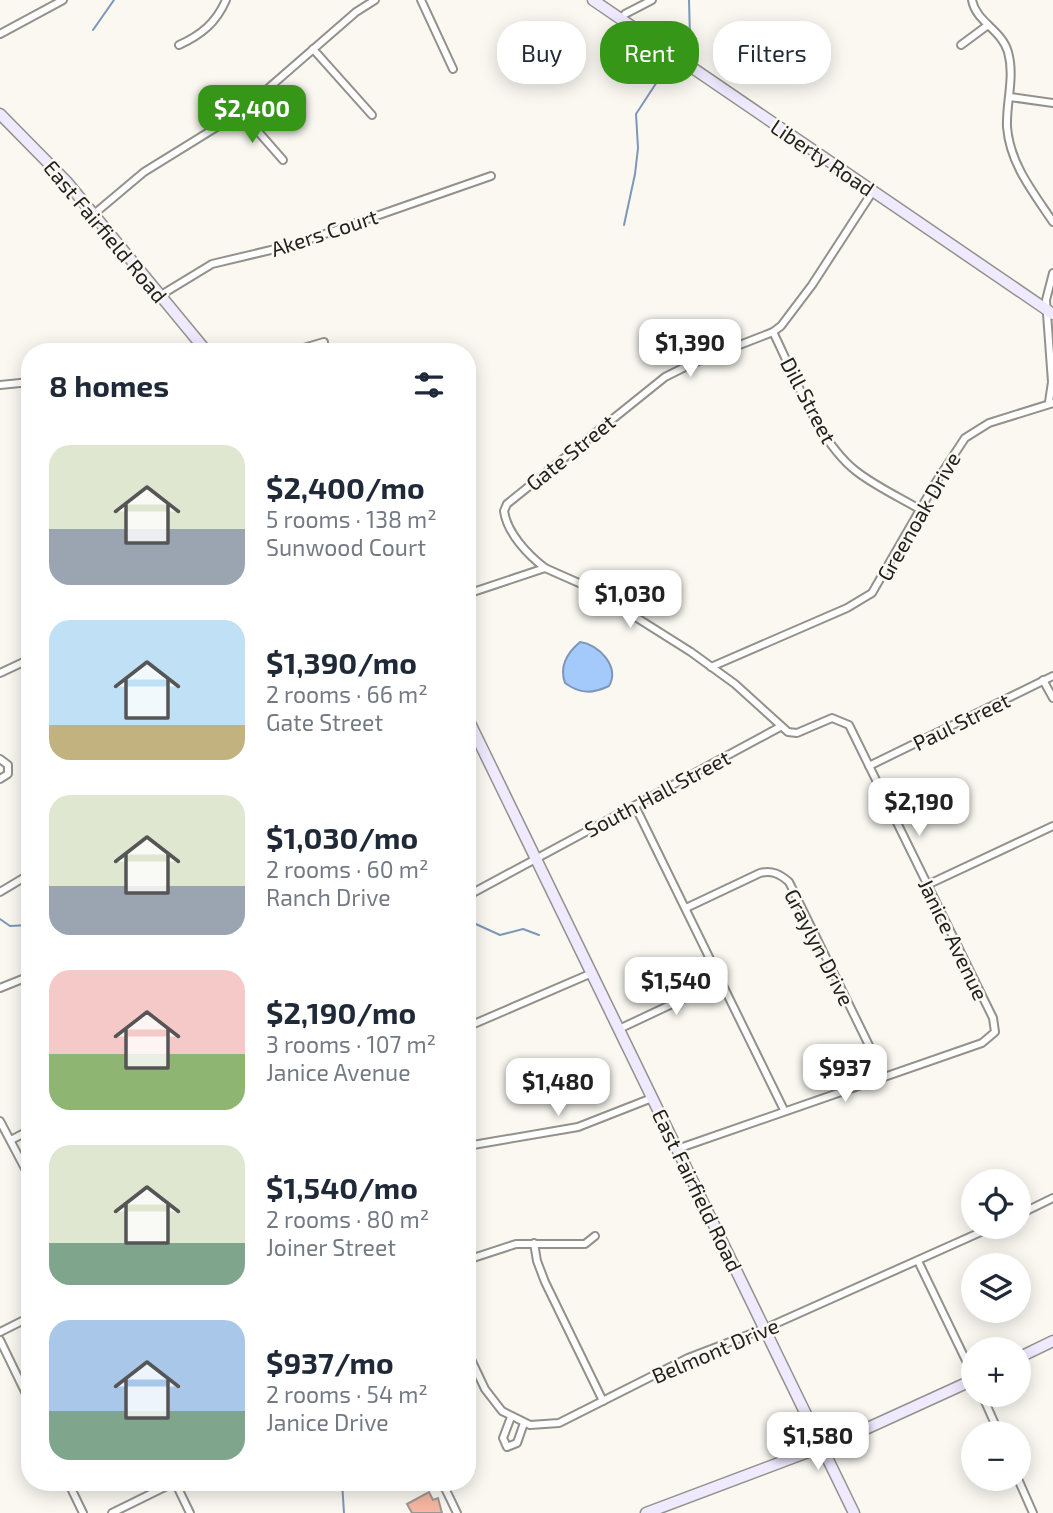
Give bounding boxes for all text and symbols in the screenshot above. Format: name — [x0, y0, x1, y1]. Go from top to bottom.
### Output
chip: Buy — [497, 21, 586, 84]
chip: Rent — [600, 21, 699, 84]
chip: Filters — [713, 21, 831, 84]
pin: $2,400 — [195, 86, 309, 145]
text: $2,400 — [214, 94, 290, 122]
street label: Liberty Road — [767, 113, 879, 201]
street label: East Fairfield Road — [39, 155, 173, 307]
street label: Akers Court — [267, 203, 381, 261]
pin: $1,390 — [633, 320, 747, 379]
text: $1,390 — [655, 328, 725, 356]
street label: Dill Street — [776, 353, 842, 447]
icon: filters — [410, 366, 448, 404]
text: 8 homes — [49, 367, 169, 403]
street label: Gate Street — [521, 409, 619, 495]
street label: Greenoak Drive — [871, 447, 965, 585]
text: $2,400/mo — [266, 469, 425, 505]
icon: home — [105, 473, 189, 557]
text: 5 rooms · 138 m² — [266, 505, 437, 533]
text: Sunwood Court — [266, 533, 426, 561]
pin: $1,030 — [573, 570, 687, 630]
text: $1,030 — [595, 579, 665, 607]
text: $1,390/mo — [266, 644, 417, 680]
icon: home — [105, 648, 189, 732]
text: 2 rooms · 66 m² — [266, 680, 428, 708]
street label: Paul Street — [909, 687, 1013, 755]
text: Gate Street — [266, 708, 383, 736]
street label: South Hall Street — [580, 744, 734, 842]
pin: $2,190 — [862, 778, 976, 838]
text: $2,190 — [884, 787, 954, 815]
text: $1,030/mo — [266, 819, 418, 855]
icon: home — [105, 823, 189, 907]
text: 2 rooms · 60 m² — [266, 855, 428, 883]
street label: Janice Avenue — [914, 874, 994, 1004]
text: Ranch Drive — [266, 883, 391, 911]
street label: Graylyn Drive — [780, 884, 860, 1010]
pin: $1,540 — [619, 958, 733, 1017]
text: $1,540 — [641, 966, 711, 994]
text: $2,190/mo — [266, 994, 416, 1030]
icon: home — [105, 998, 189, 1082]
text: 3 rooms · 107 m² — [266, 1030, 436, 1058]
pin: $937 — [804, 1044, 886, 1104]
text: $937 — [819, 1053, 871, 1081]
text: Janice Avenue — [266, 1058, 411, 1086]
pin: $1,480 — [501, 1058, 615, 1118]
text: $1,480 — [522, 1067, 594, 1095]
street label: East Fairfield Road — [648, 1105, 748, 1275]
text: $1,540/mo — [266, 1169, 418, 1205]
map controls — [961, 1169, 1031, 1491]
button: locate — [961, 1169, 1031, 1239]
icon: home — [105, 1173, 189, 1257]
text: 2 rooms · 80 m² — [266, 1205, 429, 1233]
text: Joiner Street — [266, 1233, 396, 1261]
button: layers — [961, 1253, 1031, 1323]
street label: Belmont Drive — [648, 1312, 782, 1388]
button: + — [961, 1337, 1031, 1407]
text: $937/mo — [266, 1344, 394, 1380]
icon: home — [105, 1348, 189, 1432]
text: 2 rooms · 54 m² — [266, 1380, 428, 1408]
text: Janice Drive — [266, 1408, 389, 1436]
pin: $1,580 — [761, 1412, 875, 1472]
text: $1,580 — [783, 1421, 853, 1449]
button: − — [961, 1421, 1031, 1491]

